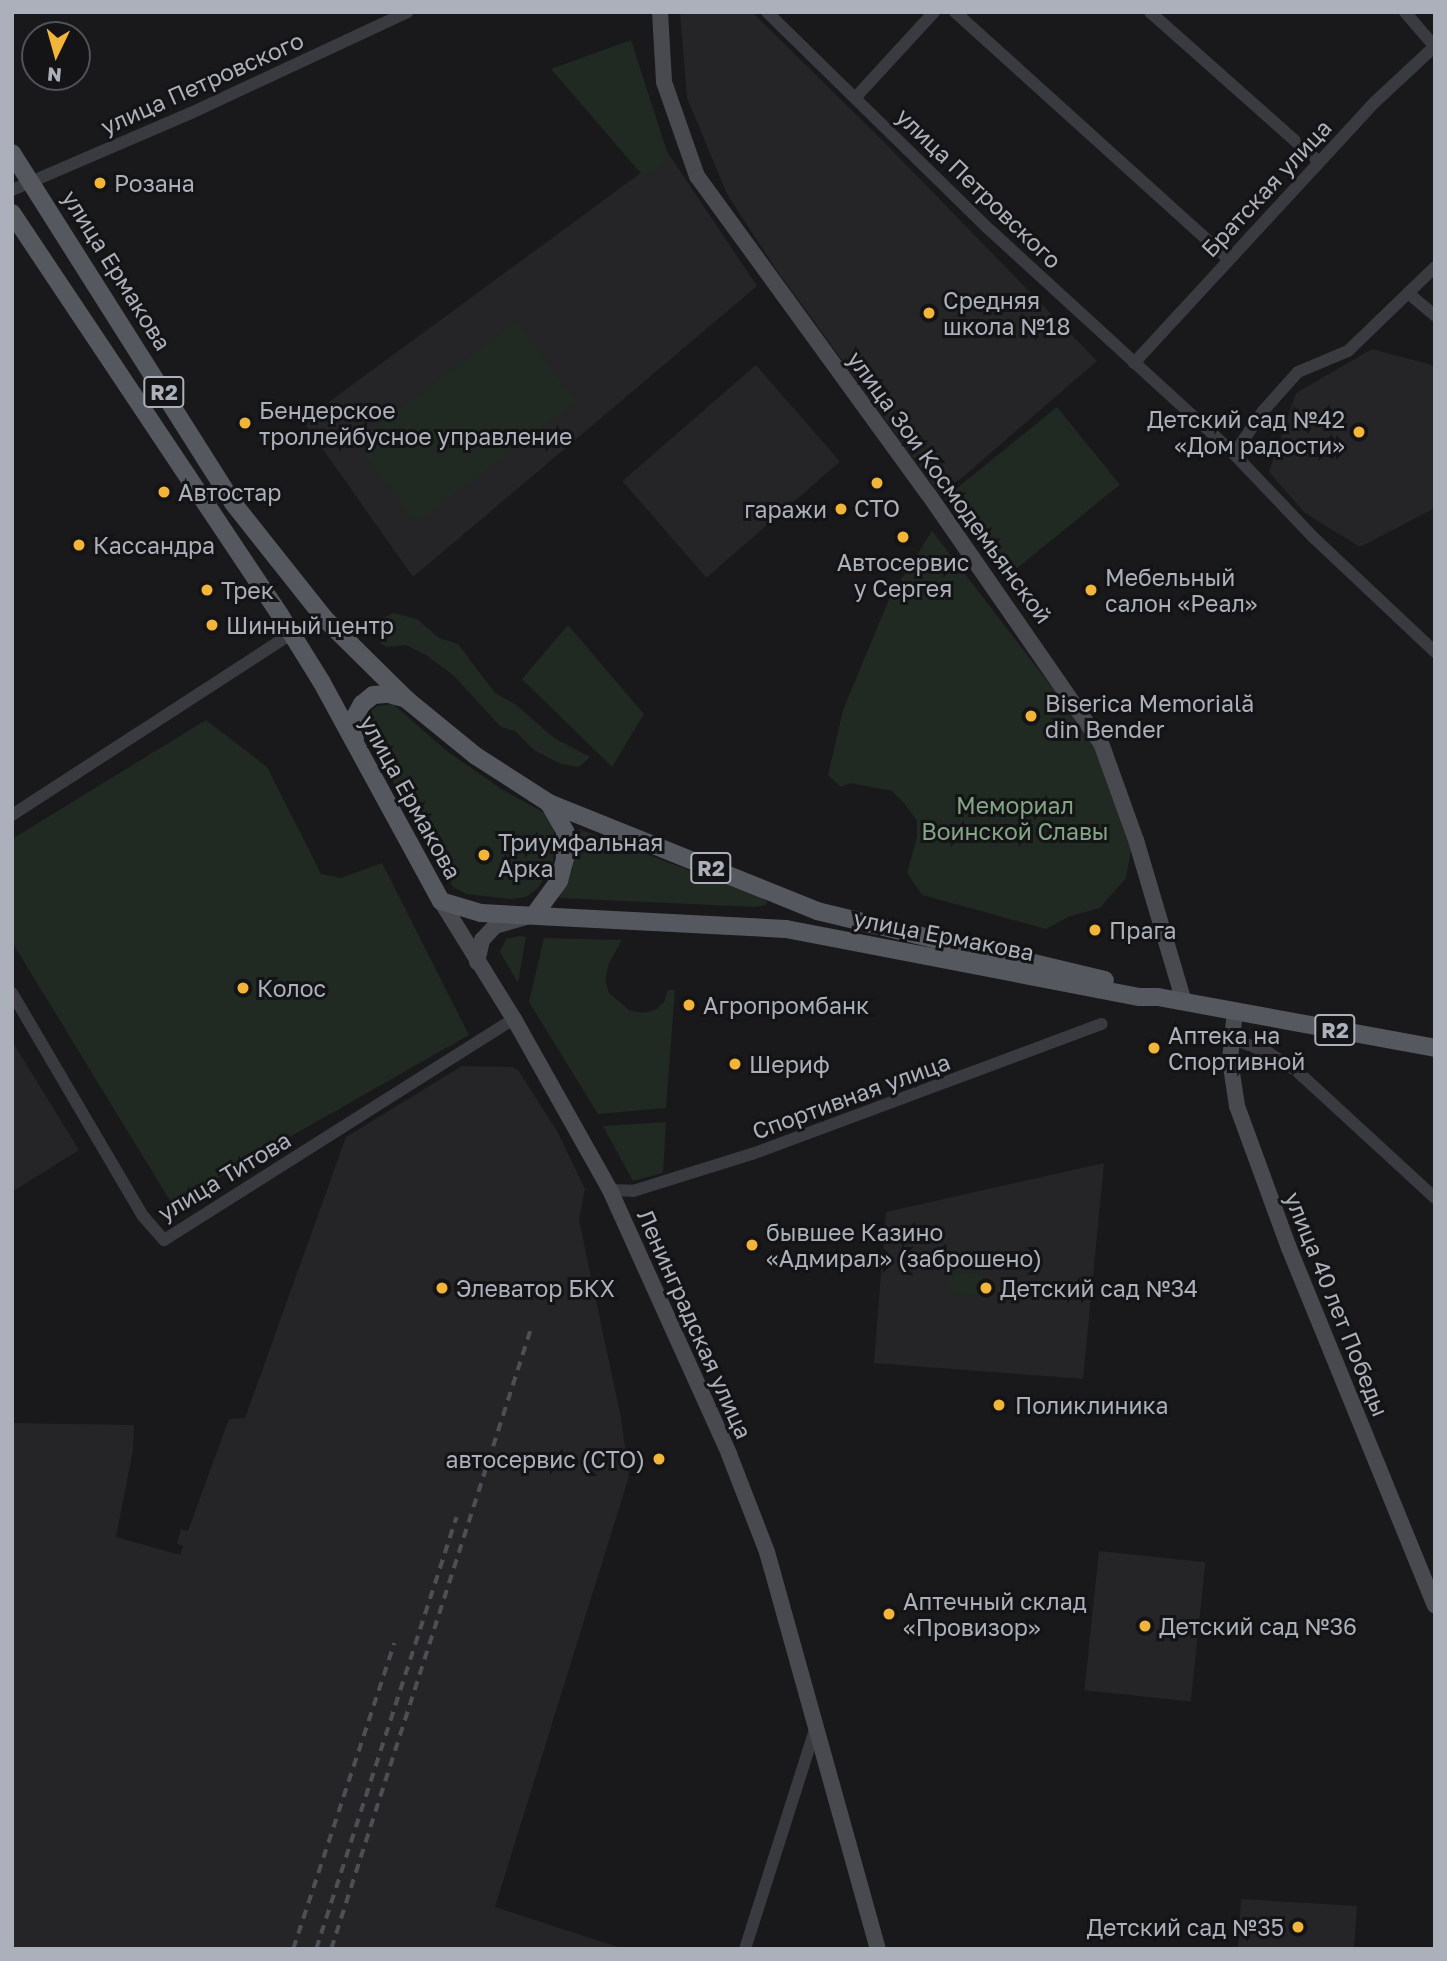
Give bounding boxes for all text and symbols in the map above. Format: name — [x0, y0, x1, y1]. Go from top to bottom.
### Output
north arrow — [21, 21, 91, 91]
street label: улица Петровского — [96, 26, 308, 140]
text: N — [46, 63, 63, 88]
street label: улица Петровского — [891, 102, 1067, 274]
street label: Братская улица — [1195, 113, 1337, 263]
place label: Розана — [114, 169, 195, 197]
marker: Розана — [92, 175, 108, 191]
street label: улица Ермакова — [57, 185, 177, 355]
place label: Средняя школа №18 — [943, 286, 1071, 340]
marker: Средняя школа №18 — [921, 305, 937, 321]
street label: улица Зои Космодемьянской — [842, 346, 1058, 628]
road number: R2 — [143, 374, 185, 410]
place label: Бендерское троллейбусное управление — [259, 396, 572, 450]
place label: Детский сад №42 «Дом радости» — [1147, 405, 1345, 459]
marker: Бендерское троллейбусное управление — [237, 415, 253, 431]
marker: Детский сад №42 «Дом радости» — [1351, 424, 1367, 440]
marker: СТО — [869, 475, 885, 491]
place label: Автостар — [178, 478, 281, 506]
marker: Автостар — [156, 484, 172, 500]
place label: СТО — [854, 494, 900, 522]
place label: гаражи — [744, 495, 827, 523]
marker: гаражи — [833, 501, 849, 517]
marker: Автосервис у Сергея — [895, 529, 911, 545]
place label: Кассандра — [93, 531, 215, 559]
marker: Кассандра — [71, 537, 87, 553]
place label: Автосервис у Сергея — [837, 548, 969, 602]
place label: Мебельный салон «Реал» — [1105, 563, 1257, 617]
place label: Трек — [221, 576, 274, 604]
marker: Трек — [199, 582, 215, 598]
marker: Мебельный салон «Реал» — [1083, 582, 1099, 598]
place label: Шинный центр — [226, 611, 394, 639]
marker: Шинный центр — [204, 617, 220, 633]
place label: Biserica Memorială din Bender — [1045, 689, 1254, 743]
marker: Biserica Memorială din Bender — [1023, 708, 1039, 724]
street label: улица Ермакова — [354, 710, 468, 884]
park label: Мемориал Воинской Славы — [921, 791, 1109, 845]
place label: Триумфальная Арка — [498, 828, 663, 882]
marker: Триумфальная Арка — [476, 847, 492, 863]
road number: R2 — [690, 850, 732, 886]
street label: улица Ермакова — [851, 904, 1037, 966]
place label: Прага — [1109, 916, 1177, 944]
marker: Прага — [1087, 922, 1103, 938]
place label: Колос — [257, 974, 326, 1002]
marker: Колос — [235, 980, 251, 996]
place label: Агропромбанк — [703, 991, 869, 1019]
marker: Агропромбанк — [681, 997, 697, 1013]
road number: R2 — [1314, 1012, 1356, 1048]
place label: Аптека на Спортивной — [1168, 1021, 1305, 1075]
marker: Аптека на Спортивной — [1146, 1040, 1162, 1056]
street label: Спортивная улица — [748, 1047, 954, 1145]
place label: Шериф — [749, 1050, 830, 1078]
marker: Шериф — [727, 1056, 743, 1072]
street label: улица Титова — [153, 1125, 295, 1227]
street label: улица 40 лет Победы — [1279, 1188, 1395, 1420]
street label: Ленинградская улица — [632, 1205, 758, 1443]
place label: бывшее Казино «Адмирал» (заброшено) — [766, 1218, 1042, 1272]
marker: бывшее Казино «Адмирал» (заброшено) — [744, 1237, 760, 1253]
place label: Элеватор БКХ — [456, 1274, 615, 1302]
place label: Детский сад №34 — [1000, 1274, 1198, 1302]
marker: Элеватор БКХ — [434, 1280, 450, 1296]
marker: Детский сад №34 — [978, 1280, 994, 1296]
place label: Поликлиника — [1015, 1391, 1169, 1419]
marker: Поликлиника — [989, 1395, 1009, 1415]
place label: автосервис (СТО) — [446, 1445, 645, 1473]
marker: автосервис (СТО) — [651, 1451, 667, 1467]
place label: Аптечный склад «Провизор» — [903, 1587, 1087, 1641]
marker: Аптечный склад «Провизор» — [881, 1606, 897, 1622]
place label: Детский сад №36 — [1159, 1612, 1357, 1640]
marker: Детский сад №36 — [1137, 1618, 1153, 1634]
place label: Детский сад №35 — [1087, 1913, 1284, 1941]
marker: Детский сад №35 — [1290, 1919, 1306, 1935]

